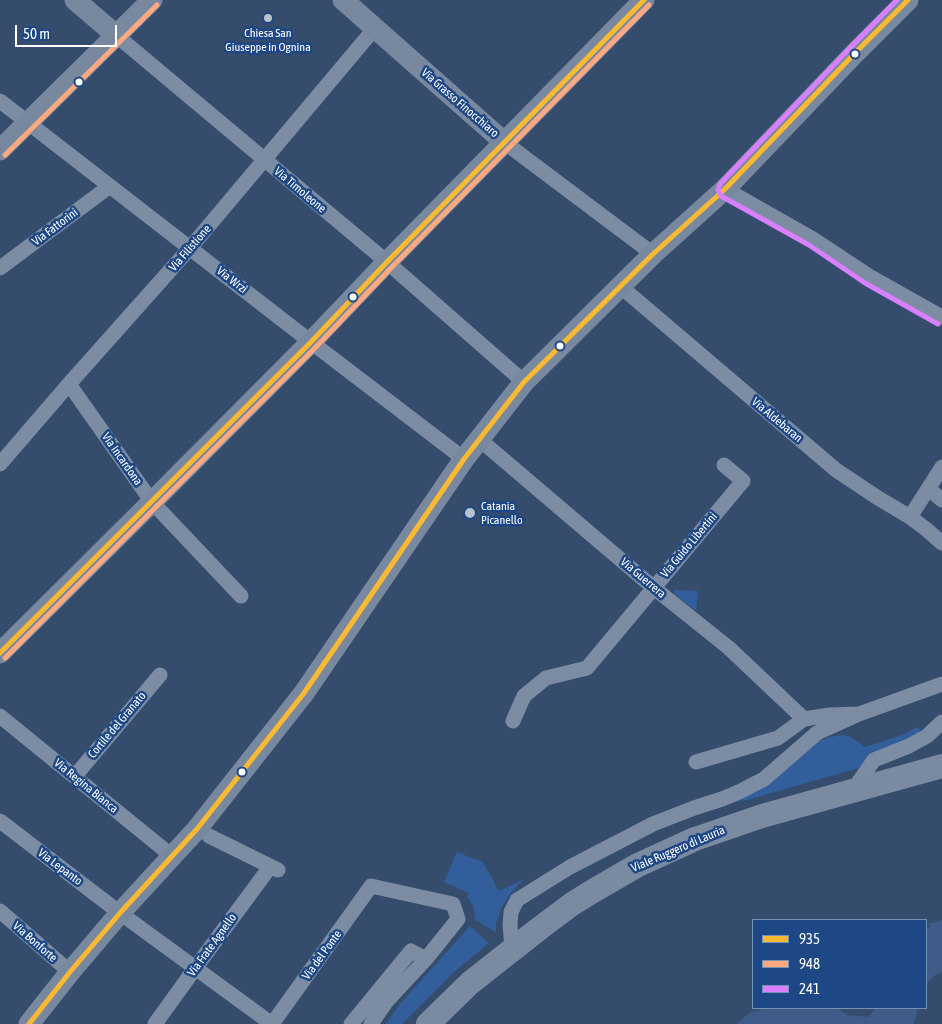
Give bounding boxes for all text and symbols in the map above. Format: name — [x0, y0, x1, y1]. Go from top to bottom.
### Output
marker: Chiesa San Giuseppe in Ognina — [262, 12, 274, 24]
scale bar — [18, 15, 120, 47]
text: 50 m — [23, 25, 50, 42]
place label: Chiesa San Giuseppe in Ognina — [225, 26, 311, 54]
unlabelled marker — [850, 49, 860, 59]
street label: Via Grasso Finocchiaro — [418, 65, 502, 141]
unlabelled marker — [74, 77, 84, 87]
street label: Via Timoleone — [271, 164, 329, 216]
street label: Via Fattorini — [29, 205, 81, 249]
street label: Via Filistione — [166, 222, 214, 274]
street label: Via Wrzì — [214, 263, 250, 297]
unlabelled marker — [348, 292, 358, 302]
unlabelled marker — [555, 341, 565, 351]
street label: Via Aldebaran — [749, 395, 805, 445]
street label: Via Incardona — [99, 430, 145, 488]
place label: Catania Picanello — [481, 499, 523, 527]
marker: Catania Picanello — [463, 506, 477, 520]
street label: Via Guido Libertini — [658, 510, 720, 580]
street label: Via Guerrera — [617, 555, 669, 601]
street label: Cortile del Granato — [85, 689, 149, 761]
street label: Via Regina Bianca — [51, 756, 121, 816]
unlabelled marker — [237, 767, 247, 777]
street label: Viale Ruggero di Lauria — [629, 823, 727, 875]
street label: Via Lepanto — [35, 846, 85, 888]
street label: Via Frate Agnello — [184, 911, 240, 979]
street label: Via Bonforte — [10, 919, 60, 965]
legend — [752, 919, 927, 1009]
street label: Via del Ponte — [299, 927, 345, 983]
text: 935 — [799, 930, 820, 947]
text: 948 — [799, 955, 820, 972]
text: 241 — [799, 980, 820, 997]

